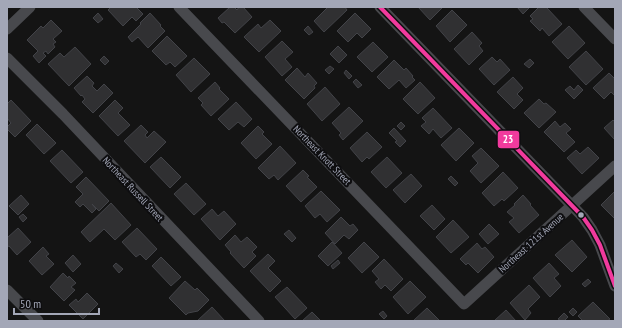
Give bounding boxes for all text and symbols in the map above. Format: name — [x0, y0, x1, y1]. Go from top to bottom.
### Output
street label: Northeast Knott Street — [290, 122, 354, 188]
line badge: 23 — [497, 130, 520, 149]
text: 23 — [503, 132, 513, 146]
street label: Northeast Russell Street — [100, 154, 166, 224]
street label: Northeast 121st Avenue — [496, 210, 566, 276]
unlabelled marker — [576, 210, 586, 220]
scale bar — [14, 290, 99, 316]
text: 50 m — [20, 296, 41, 311]

